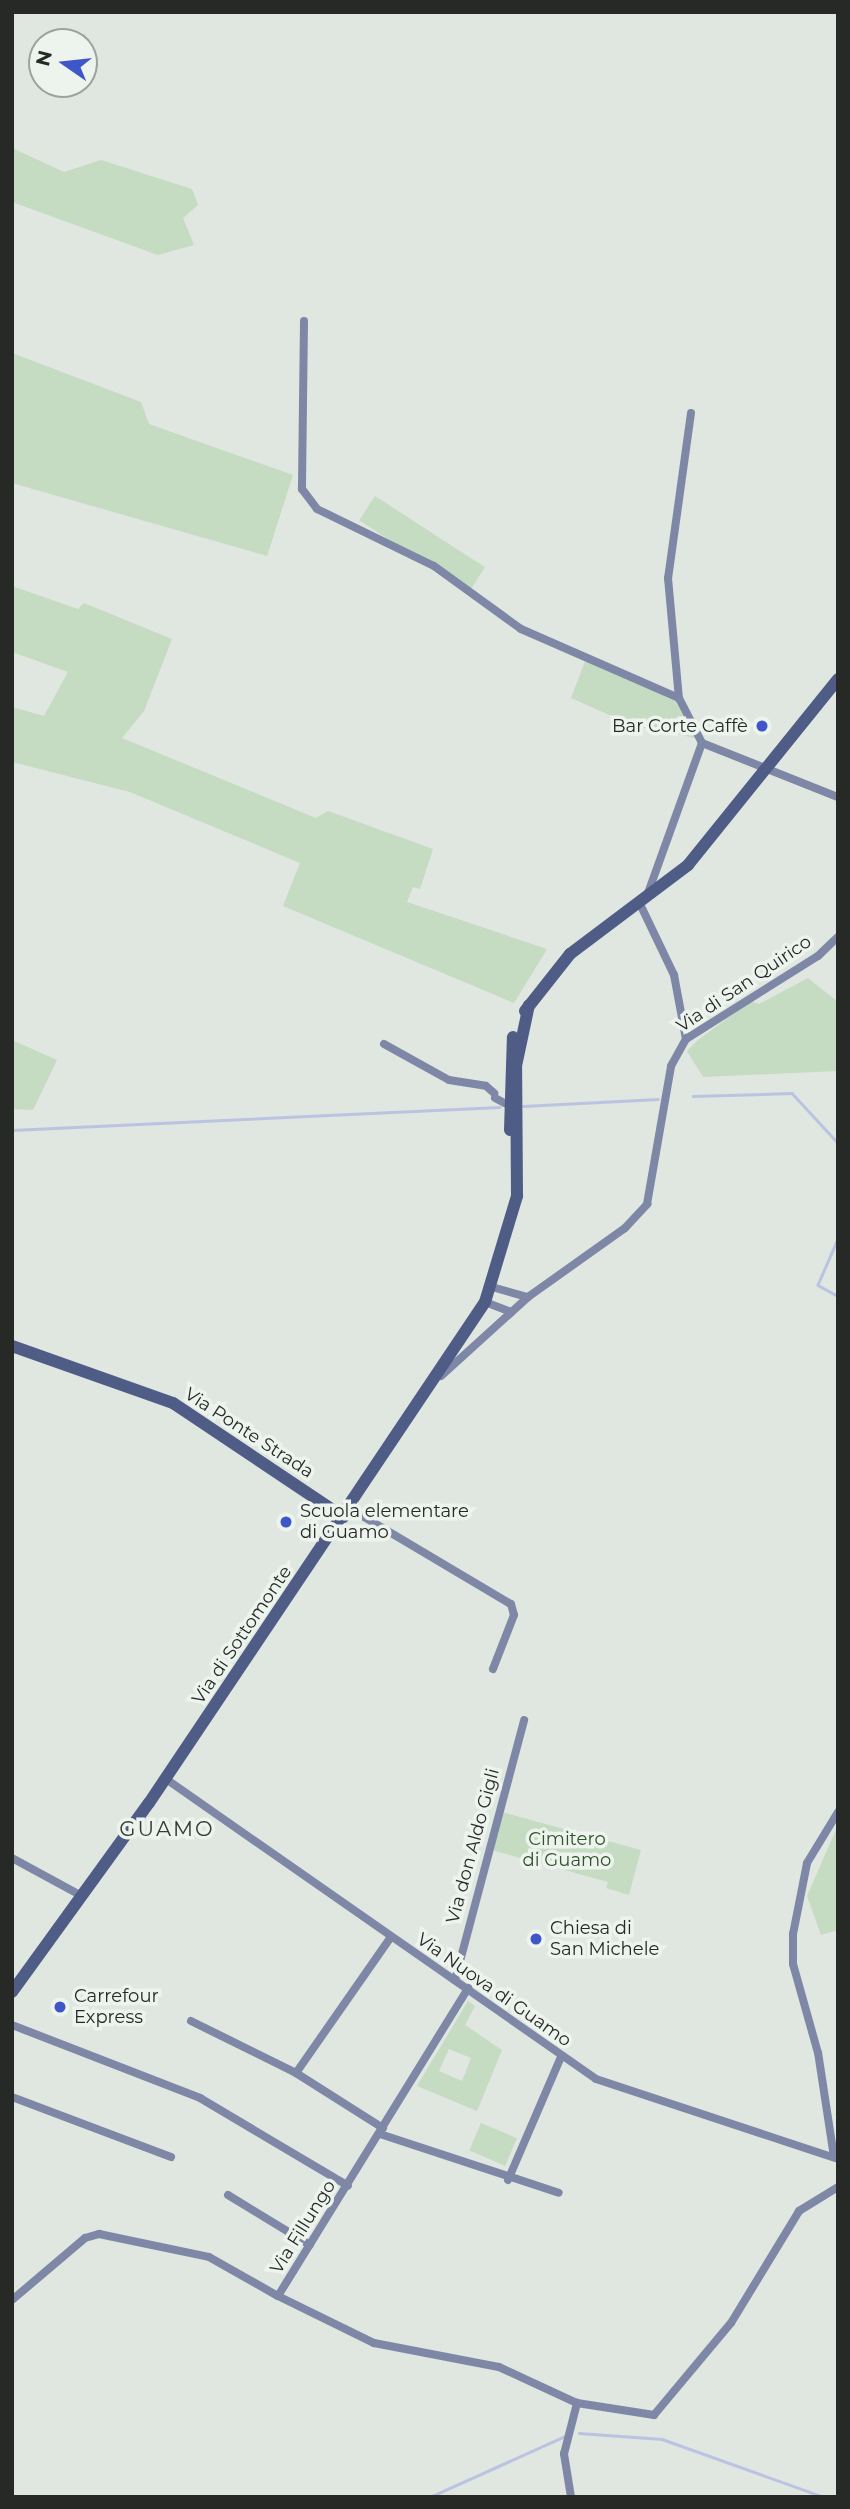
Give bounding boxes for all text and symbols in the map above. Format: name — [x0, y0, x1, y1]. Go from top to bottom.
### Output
north arrow — [28, 28, 98, 98]
text: N — [31, 48, 57, 69]
place label: Bar Corte Caffè — [612, 715, 748, 737]
marker: Bar Corte Caffè — [754, 718, 770, 734]
street label: Via di San Quirico — [672, 931, 816, 1037]
street label: Via Ponte Strada — [180, 1383, 318, 1483]
place label: Scuola elementare di Guamo — [300, 1501, 469, 1544]
marker: Scuola elementare di Guamo — [278, 1514, 294, 1530]
street label: Via di Sottomonte — [188, 1562, 296, 1708]
street label: Via don Aldo Gigli — [442, 1766, 504, 1926]
district label: GUAMO — [120, 1816, 214, 1842]
park label: Cimitero di Guamo — [523, 1829, 611, 1871]
place label: Chiesa di San Michele — [550, 1918, 659, 1960]
street label: Via Nuova di Guamo — [413, 1928, 575, 2052]
marker: Chiesa di San Michele — [528, 1931, 544, 1947]
place label: Carrefour Express — [74, 1986, 159, 2028]
marker: Carrefour Express — [52, 1999, 68, 2015]
street label: Via Fillungo — [266, 2176, 340, 2278]

